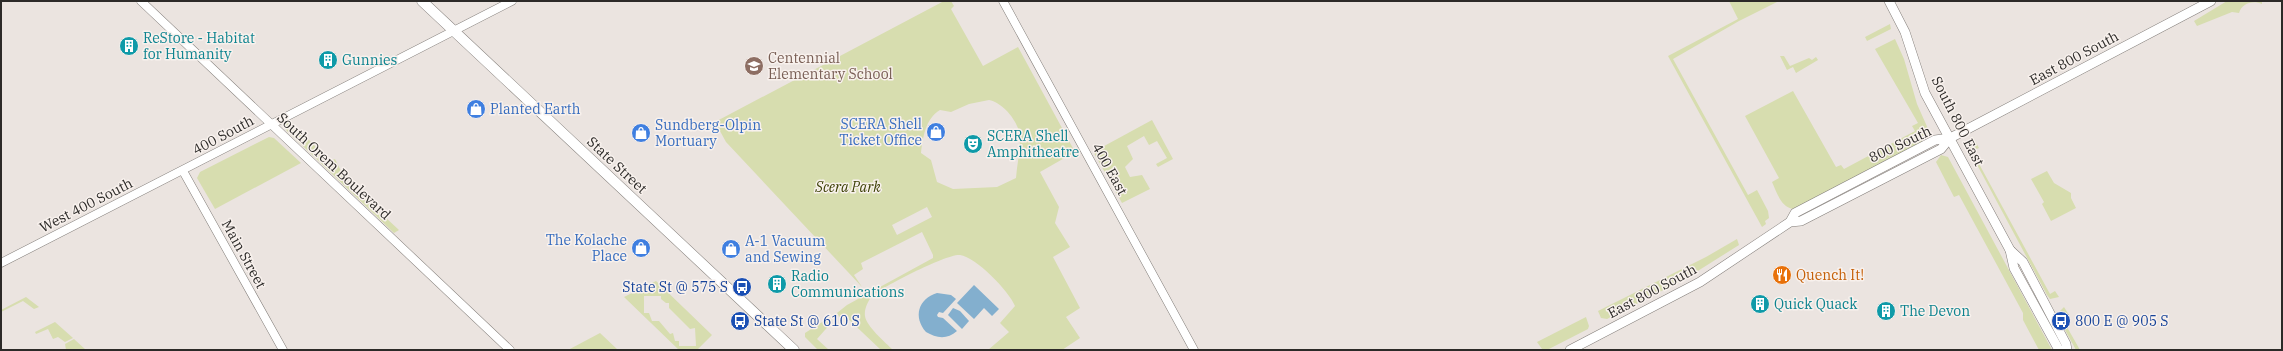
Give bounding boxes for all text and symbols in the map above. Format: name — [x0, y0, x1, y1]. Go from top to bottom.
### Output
street label: East 800 South — [2026, 27, 2122, 89]
place label: ReStore - Habitat for Humanity — [143, 29, 255, 63]
building icon: ReStore - Habitat for Humanity — [118, 35, 140, 57]
building icon: Gunnies — [317, 49, 339, 71]
place label: Centennial Elementary School — [768, 49, 893, 83]
place label: Gunnies — [342, 51, 398, 69]
school or university icon: Centennial Elementary School — [743, 55, 765, 77]
street label: South 800 East — [1928, 73, 1988, 169]
shop icon: Planted Earth — [465, 98, 487, 120]
place label: Planted Earth — [490, 100, 581, 118]
street label: South Orem Boulevard — [273, 108, 395, 224]
street label: 400 South — [189, 111, 257, 159]
place label: SCERA Shell Ticket Office — [839, 115, 922, 149]
place label: Sundberg-Olpin Mortuary — [655, 116, 761, 150]
shop icon: SCERA Shell Ticket Office — [925, 121, 947, 143]
shop icon: Sundberg-Olpin Mortuary — [630, 122, 652, 144]
street label: 800 South — [1866, 122, 1934, 166]
place label: SCERA Shell Amphitheatre — [987, 127, 1079, 161]
street label: State Street — [583, 133, 651, 197]
theatre icon: SCERA Shell Amphitheatre — [962, 133, 984, 155]
street label: 400 East — [1088, 140, 1132, 198]
street label: West 400 South — [36, 174, 136, 236]
park label: Scera Park — [814, 178, 881, 196]
street label: Main Street — [218, 216, 270, 292]
place label: The Kolache Place — [546, 231, 627, 265]
place label: A-1 Vacuum and Sewing — [745, 232, 825, 266]
shop icon: The Kolache Place — [630, 237, 652, 259]
shop icon: A-1 Vacuum and Sewing — [720, 238, 742, 260]
street label: East 800 South — [1604, 260, 1700, 322]
restaurant icon: Quench It! — [1771, 264, 1793, 286]
place label: Quench It! — [1796, 266, 1864, 284]
place label: Radio Communications — [791, 267, 904, 301]
building icon: Radio Communications — [766, 273, 788, 295]
bus stop icon: State St @ 575 S — [731, 276, 753, 298]
place label: State St @ 575 S — [622, 278, 728, 296]
building icon: Quick Quack — [1749, 293, 1771, 315]
place label: Quick Quack — [1774, 295, 1858, 313]
building icon: The Devon — [1875, 300, 1897, 322]
place label: The Devon — [1900, 302, 1970, 320]
bus stop icon: State St @ 610 S — [729, 310, 751, 332]
bus stop icon: 800 E @ 905 S — [2050, 310, 2072, 332]
place label: State St @ 610 S — [754, 312, 860, 330]
place label: 800 E @ 905 S — [2075, 312, 2169, 330]

